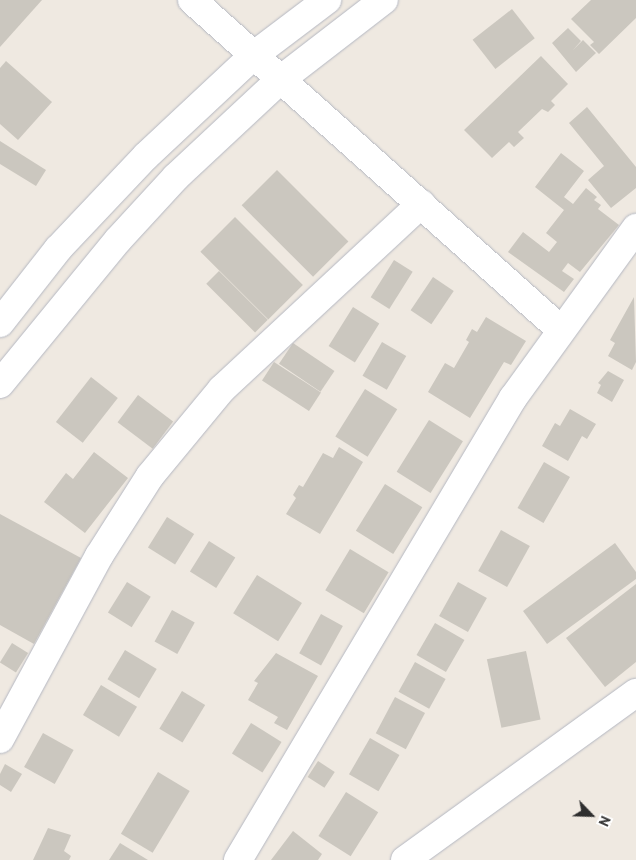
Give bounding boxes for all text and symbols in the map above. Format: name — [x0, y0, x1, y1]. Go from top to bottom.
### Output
north arrow — [566, 790, 616, 840]
text: N — [595, 813, 615, 829]

